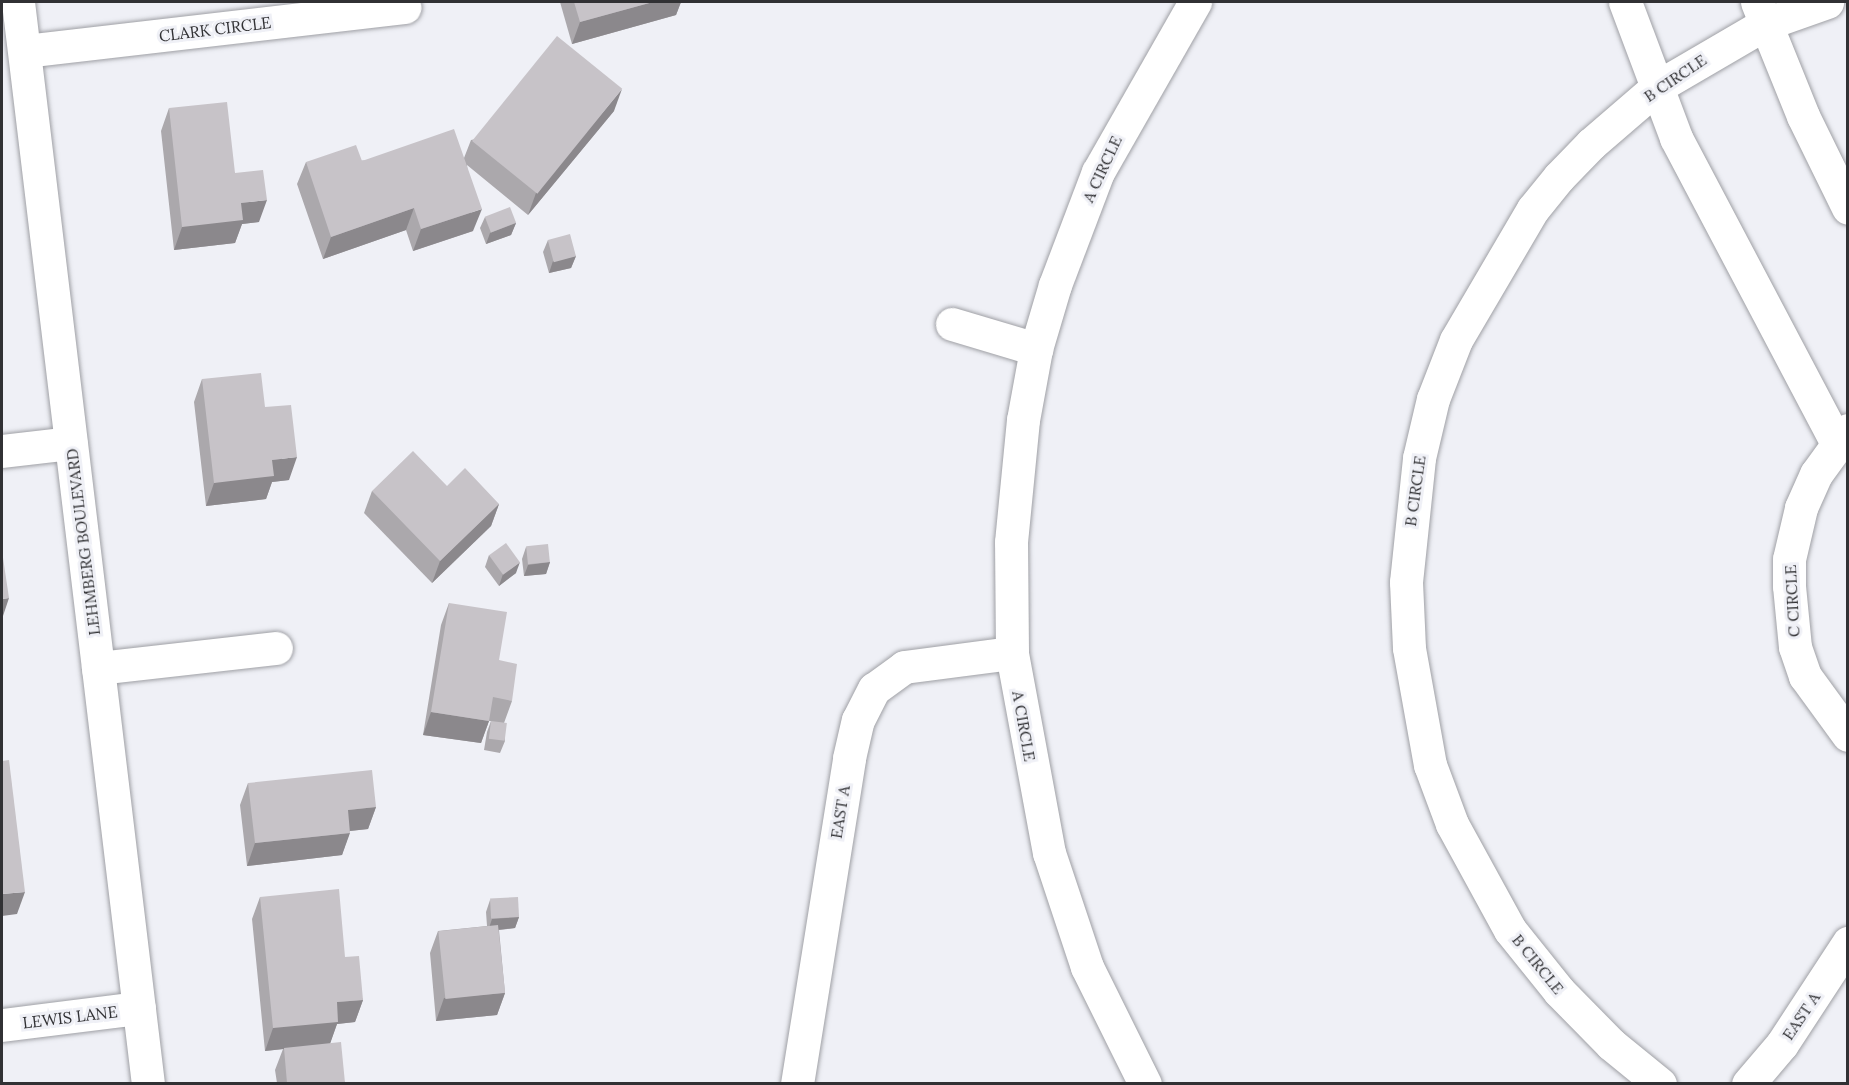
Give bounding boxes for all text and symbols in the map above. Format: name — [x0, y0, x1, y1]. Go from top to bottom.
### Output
street label: CLARK CIRCLE — [158, 13, 272, 45]
street label: B CIRCLE — [1640, 50, 1710, 106]
street label: A CIRCLE — [1078, 133, 1126, 205]
street label: LEHMBERG BOULEVARD — [62, 447, 104, 637]
street label: B CIRCLE — [1401, 454, 1429, 528]
street label: C CIRCLE — [1781, 564, 1803, 638]
street label: A CIRCLE — [1008, 689, 1040, 763]
street label: EAST A — [826, 784, 854, 840]
street label: B CIRCLE — [1508, 930, 1568, 998]
street label: EAST A — [1778, 988, 1824, 1044]
street label: LEWIS LANE — [21, 1002, 119, 1032]

